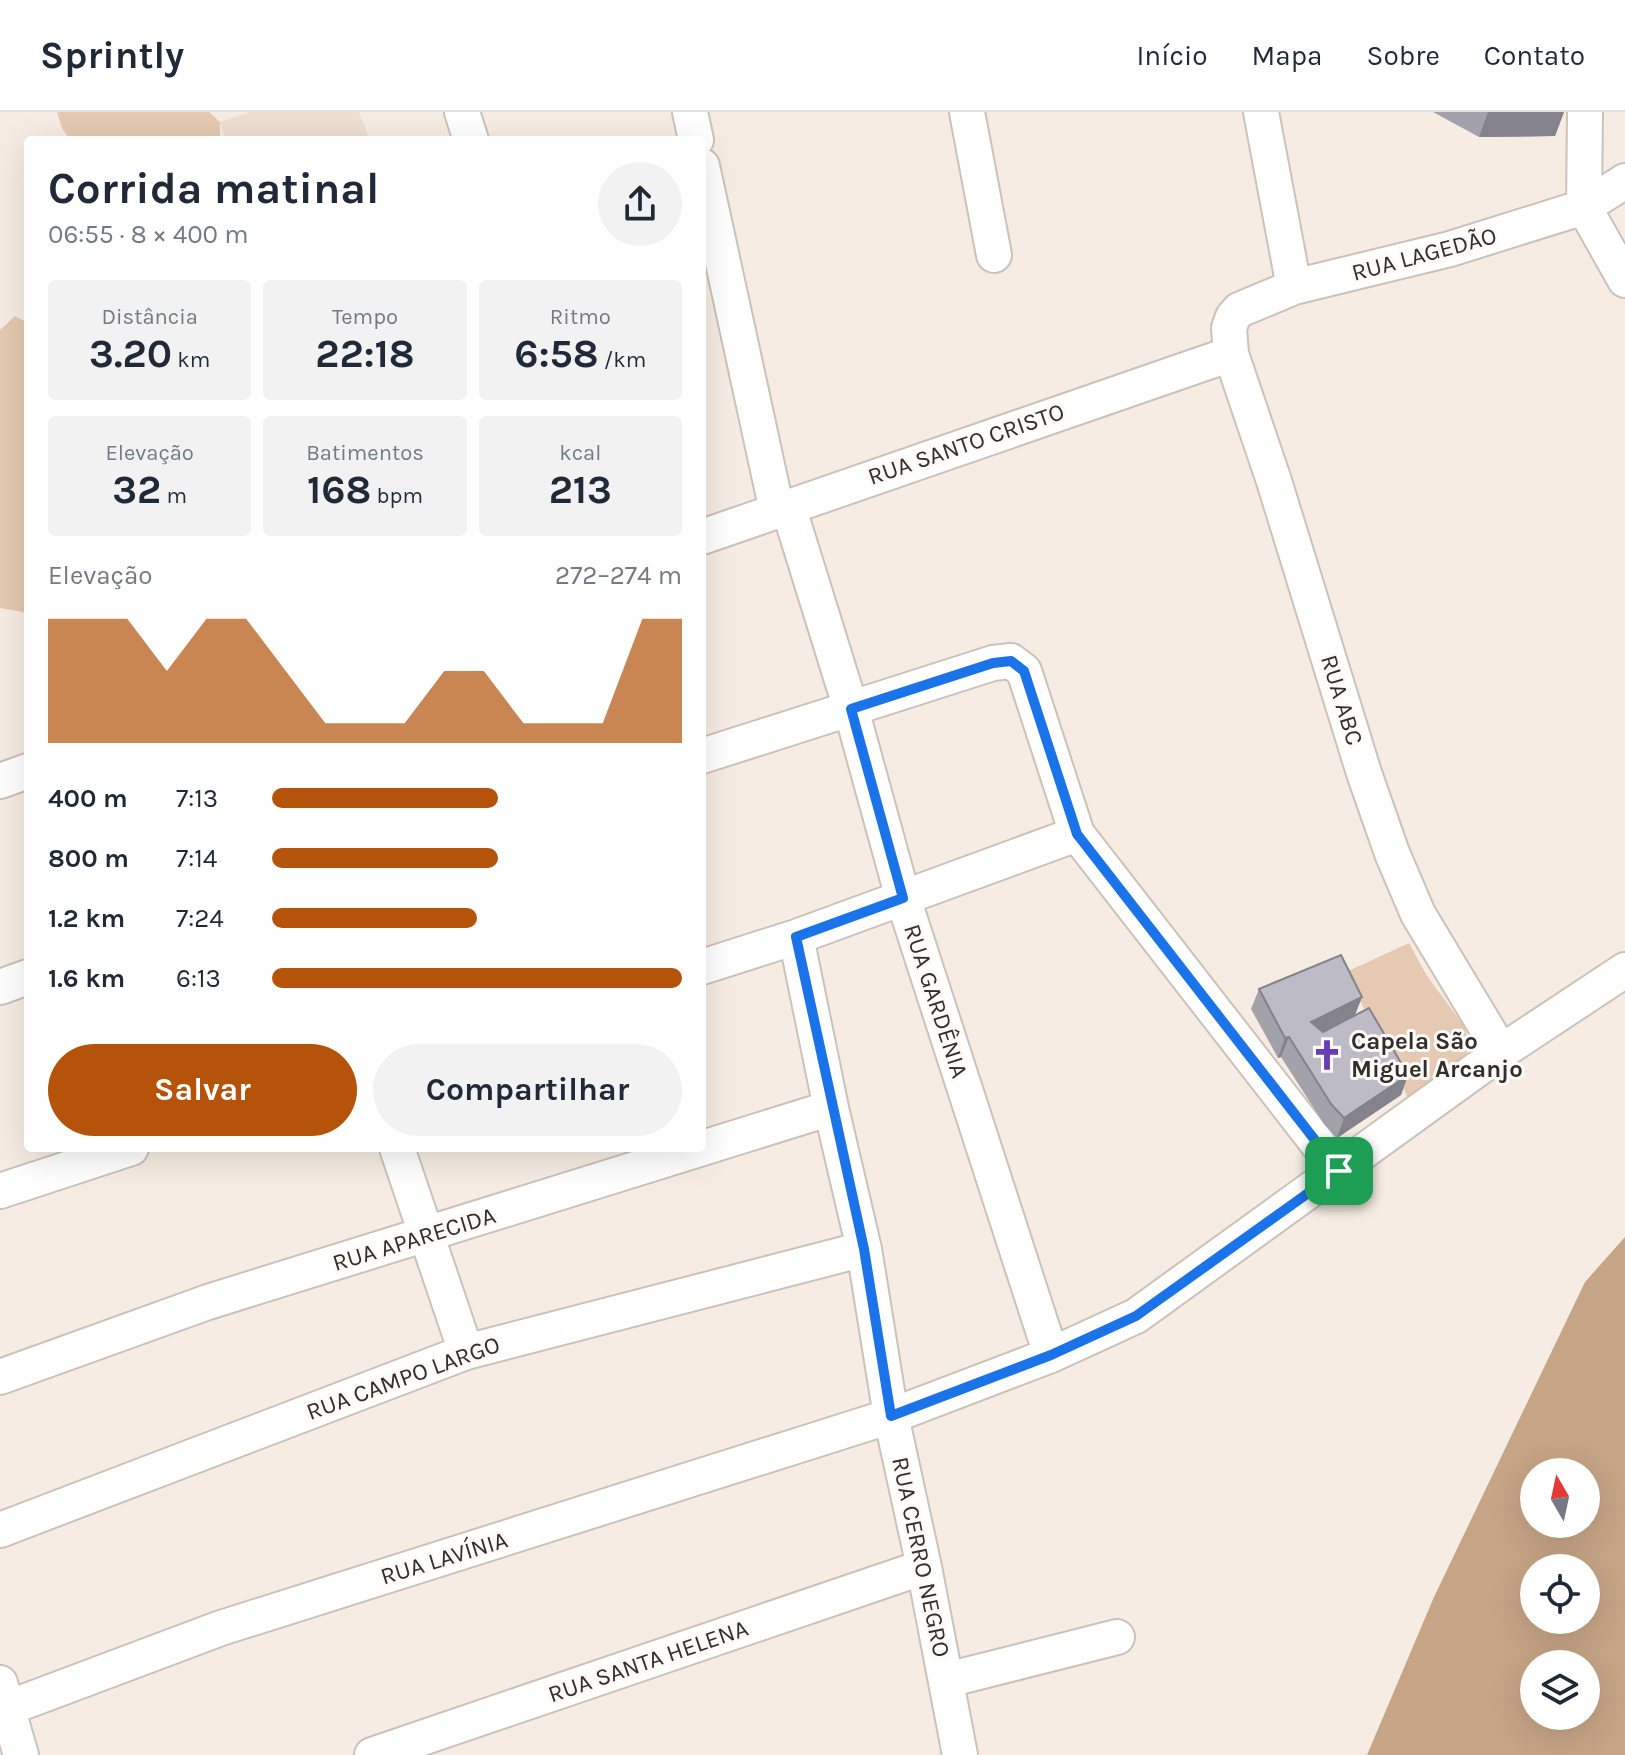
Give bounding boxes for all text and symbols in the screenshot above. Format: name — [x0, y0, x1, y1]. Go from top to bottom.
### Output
text: Sprintly — [40, 33, 184, 78]
text: Início — [1136, 39, 1208, 72]
text: Mapa — [1252, 39, 1323, 72]
text: Sobre — [1367, 39, 1440, 72]
text: Contato — [1484, 39, 1585, 72]
button: share — [598, 162, 682, 246]
text: Corrida matinal — [48, 163, 379, 214]
text: 06:55 · 8 × 400 m — [48, 219, 249, 250]
street label: RUA LAGEDÃO — [1348, 221, 1500, 287]
text: Distância — [102, 304, 198, 330]
text: Tempo — [332, 304, 398, 330]
text: Ritmo — [550, 304, 611, 330]
text: 3.20 — [89, 330, 172, 377]
text: 22:18 — [315, 330, 415, 377]
text: 6:58 — [514, 330, 599, 377]
text: km — [172, 347, 210, 373]
text: /km — [599, 347, 646, 373]
street label: RUA SANTO CRISTO — [864, 397, 1068, 491]
text: Elevação — [105, 440, 194, 466]
text: Batimentos — [306, 440, 424, 466]
text: kcal — [559, 440, 601, 466]
text: 32 — [112, 466, 161, 513]
text: 168 — [307, 466, 371, 513]
text: 213 — [549, 466, 612, 513]
text: m — [161, 483, 187, 509]
text: bpm — [371, 483, 423, 509]
text: Elevação — [48, 560, 153, 591]
text: 272–274 m — [555, 560, 682, 591]
street label: RUA ABC — [1315, 651, 1369, 749]
text: 400 m — [48, 783, 128, 814]
text: 7:13 — [176, 783, 218, 814]
text: 800 m — [48, 843, 129, 874]
text: 7:14 — [176, 843, 217, 874]
text: 1.2 km — [48, 903, 125, 934]
text: 7:24 — [176, 903, 224, 934]
street label: RUA GARDÊNIA — [898, 921, 974, 1082]
text: 1.6 km — [48, 963, 125, 994]
text: 6:13 — [176, 963, 221, 994]
place label: Capela São Miguel Arcanjo — [1351, 1027, 1523, 1083]
church icon: Capela São Miguel Arcanjo — [1310, 1038, 1344, 1072]
button: Salvar — [48, 1044, 357, 1136]
button: Compartilhar — [373, 1044, 682, 1136]
pin — [1305, 1137, 1373, 1205]
icon: arrive — [1317, 1149, 1361, 1193]
street label: RUA APARECIDA — [329, 1201, 499, 1277]
street label: RUA CAMPO LARGO — [302, 1330, 504, 1426]
street label: RUA CERRO NEGRO — [886, 1454, 956, 1660]
north arrow — [1520, 1458, 1600, 1538]
map controls — [1520, 1458, 1600, 1730]
street label: RUA LAVÍNIA — [377, 1524, 511, 1591]
button: locate — [1520, 1554, 1600, 1634]
street label: RUA SANTA HELENA — [544, 1614, 752, 1708]
button: layers — [1520, 1650, 1600, 1730]

